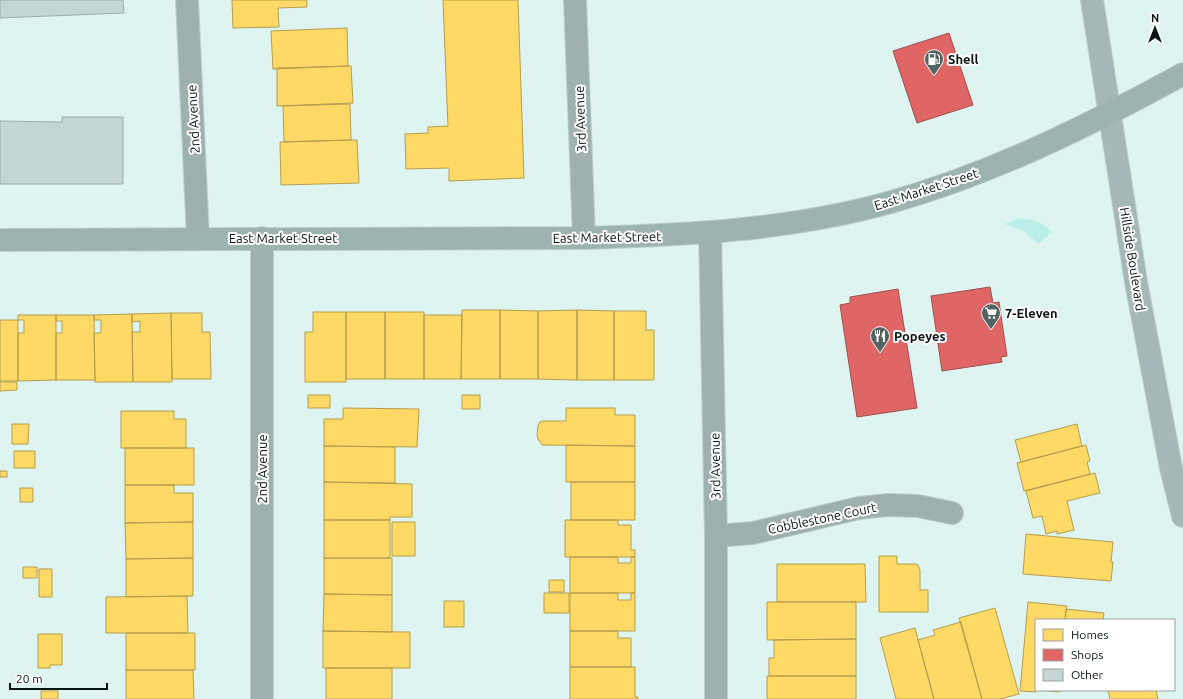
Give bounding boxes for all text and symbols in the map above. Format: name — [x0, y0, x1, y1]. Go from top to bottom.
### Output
north arrow — [1135, 8, 1175, 48]
text: N — [1151, 12, 1159, 24]
fuel station icon: Shell — [923, 48, 945, 76]
place label: Shell — [948, 52, 978, 66]
street label: 2nd Avenue — [184, 84, 202, 154]
street label: 3rd Avenue — [572, 85, 588, 153]
street label: East Market Street — [872, 166, 980, 212]
street label: Hillside Boulevard — [1118, 206, 1148, 312]
street label: East Market Street — [553, 229, 661, 245]
street label: East Market Street — [229, 231, 337, 245]
supermarket icon: 7-Eleven — [980, 302, 1002, 330]
place label: 7-Eleven — [1005, 306, 1058, 320]
restaurant icon: Popeyes — [869, 325, 891, 353]
place label: Popeyes — [894, 329, 946, 343]
street label: 3rd Avenue — [707, 433, 723, 499]
street label: 2nd Avenue — [255, 434, 269, 504]
street label: Cobblestone Court — [767, 500, 877, 536]
legend — [1035, 619, 1175, 691]
text: Homes — [1071, 628, 1109, 641]
text: Shops — [1071, 648, 1103, 661]
scale bar — [10, 665, 107, 691]
text: Other — [1071, 668, 1104, 681]
text: 20 m — [16, 672, 43, 685]

